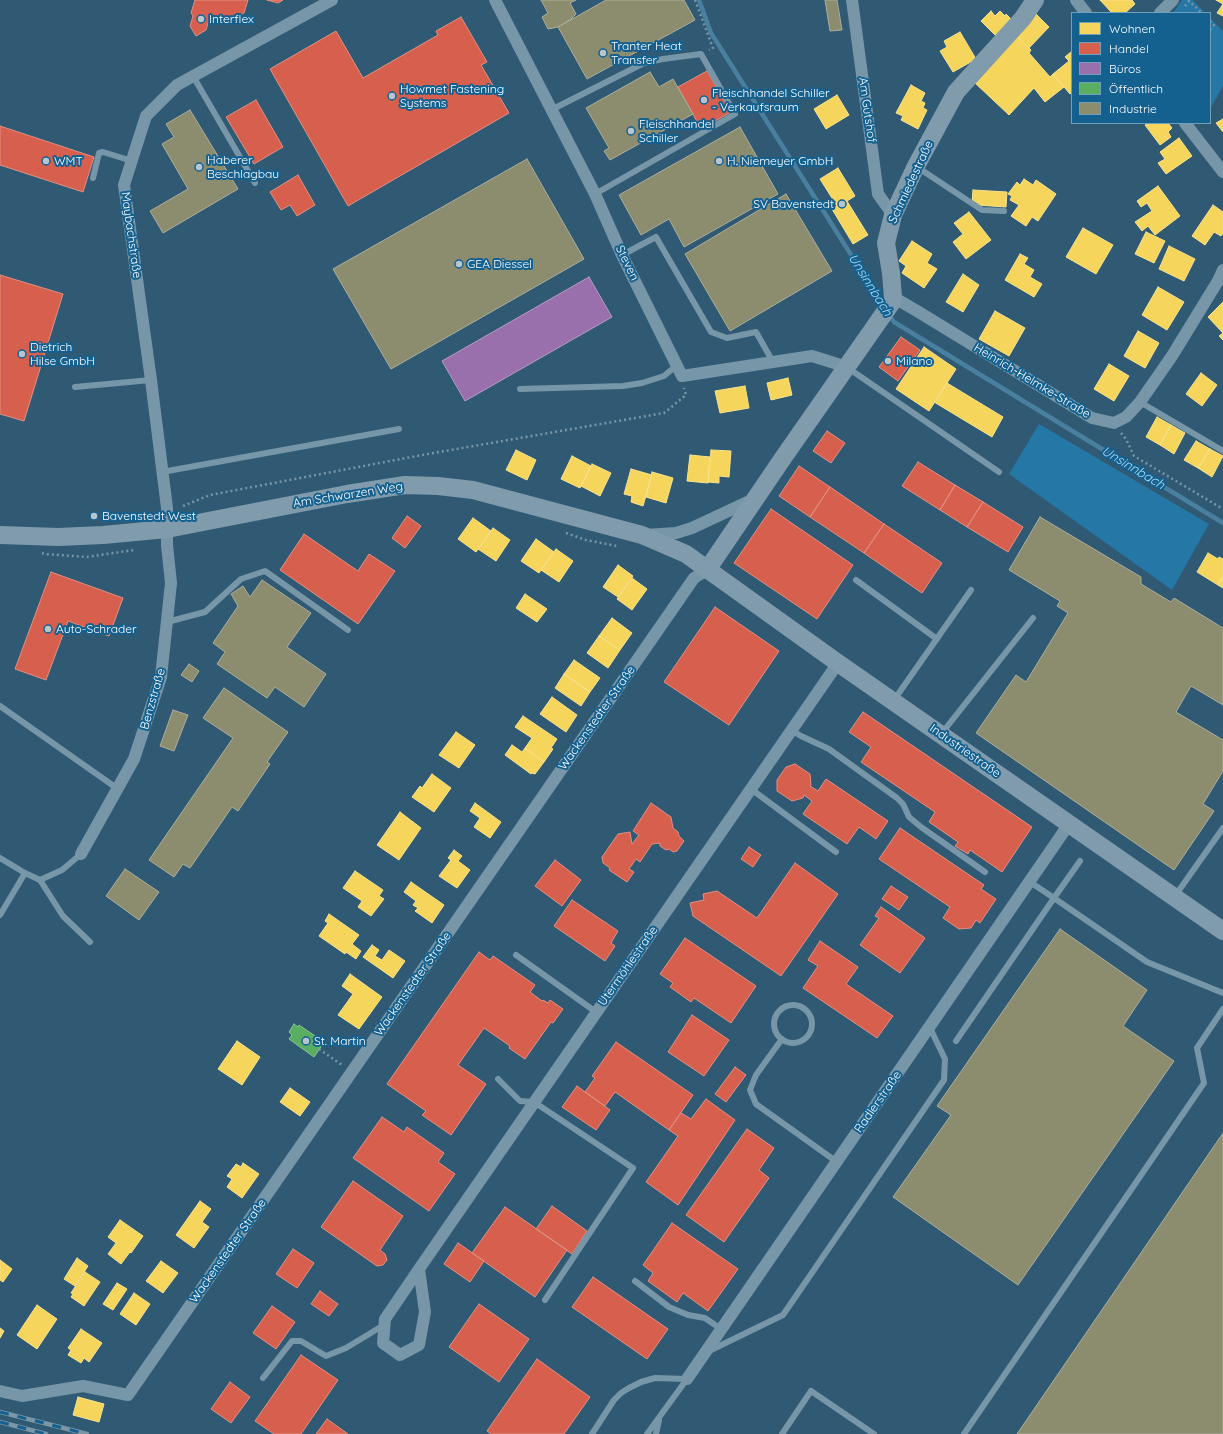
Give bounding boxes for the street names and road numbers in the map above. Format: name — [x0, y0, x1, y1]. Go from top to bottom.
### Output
street label: Am Gutshof — [855, 77, 879, 143]
street label: Schmiedestraße — [886, 138, 936, 226]
street label: Maybachstraße — [118, 191, 144, 279]
street label: Steven — [612, 243, 642, 283]
street label: Heinrich-Helmke-Straße — [971, 341, 1093, 421]
street label: Am Schwarzen Weg — [292, 479, 404, 511]
street label: Wackenstedter Straße — [556, 663, 638, 773]
street label: Benzstraße — [137, 667, 169, 731]
street label: Industriestraße — [927, 721, 1003, 781]
street label: Utermöhlestraße — [595, 923, 661, 1009]
street label: Wackenstedter Straße — [372, 929, 454, 1039]
street label: Radlerstraße — [851, 1068, 905, 1136]
street label: Wackenstedter Straße — [187, 1196, 269, 1306]

